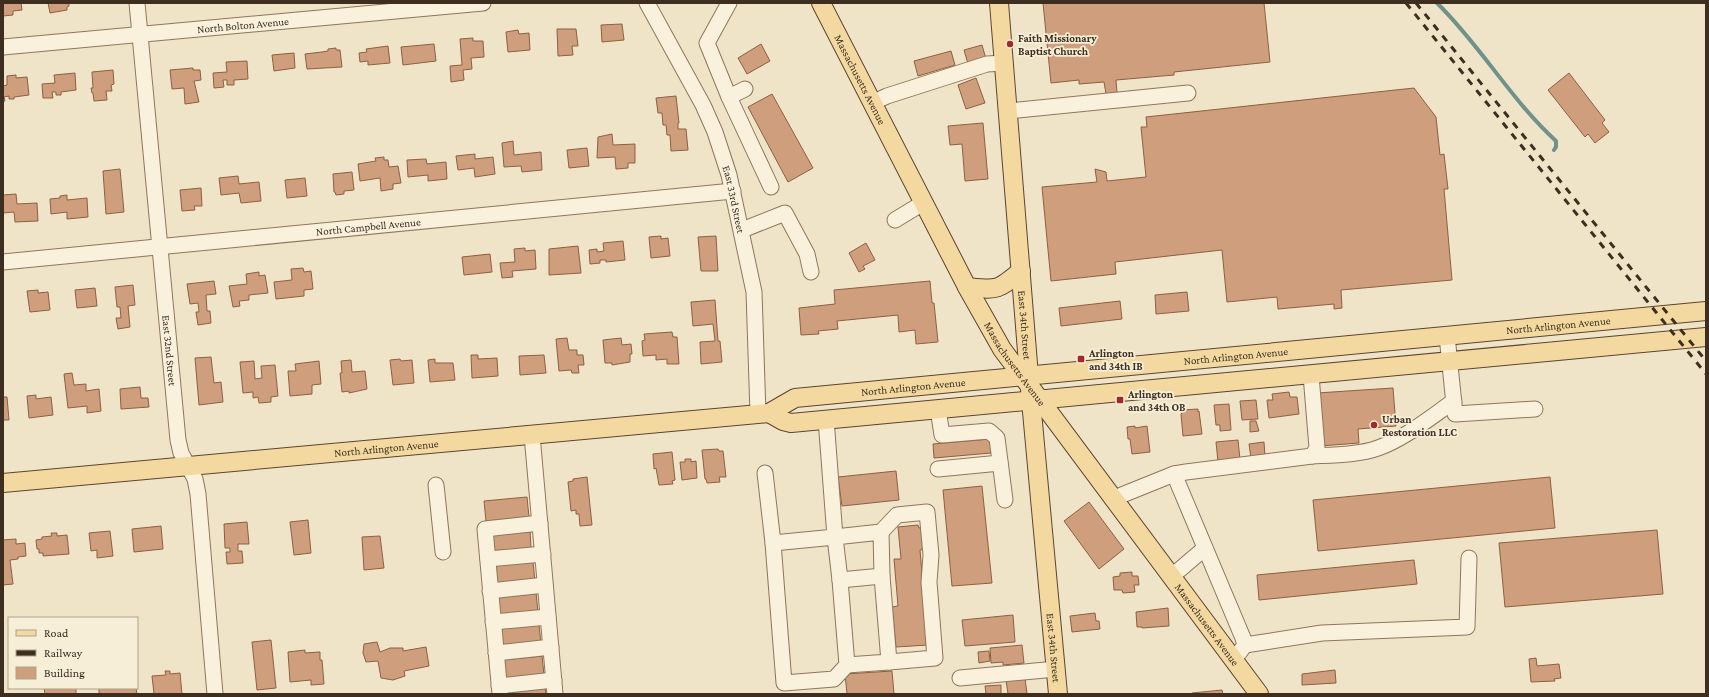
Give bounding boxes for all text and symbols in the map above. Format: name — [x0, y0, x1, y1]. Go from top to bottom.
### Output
street label: North Bolton Avenue — [197, 15, 290, 35]
place label: Faith Missionary Baptist Church — [1018, 32, 1097, 57]
street label: Massachusetts Avenue — [832, 33, 888, 127]
marker: Faith Missionary Baptist Church — [1005, 39, 1015, 49]
street label: East 33rd Street — [720, 164, 747, 235]
street label: North Campbell Avenue — [315, 215, 421, 238]
street label: East 34th Street — [1016, 290, 1034, 360]
street label: East 32nd Street — [160, 314, 179, 387]
street label: North Arlington Avenue — [1506, 314, 1611, 336]
street label: Massachusetts Avenue — [982, 320, 1048, 408]
street label: North Arlington Avenue — [1183, 345, 1289, 367]
place label: Arlington and 34th IB — [1088, 347, 1143, 372]
marker: Arlington and 34th IB — [1076, 354, 1086, 364]
street label: North Arlington Avenue — [861, 376, 966, 398]
place label: Arlington and 34th OB — [1127, 388, 1186, 413]
marker: Arlington and 34th OB — [1115, 395, 1125, 405]
place label: Urban Restoration LLC — [1382, 413, 1457, 438]
marker: Urban Restoration LLC — [1369, 420, 1379, 430]
street label: North Arlington Avenue — [334, 437, 439, 459]
street label: Massachusetts Avenue — [1173, 581, 1242, 668]
street label: East 34th Street — [1045, 613, 1063, 683]
legend — [8, 617, 138, 689]
text: Road — [44, 626, 69, 640]
text: Railway — [44, 646, 83, 660]
text: Building — [44, 666, 85, 680]

